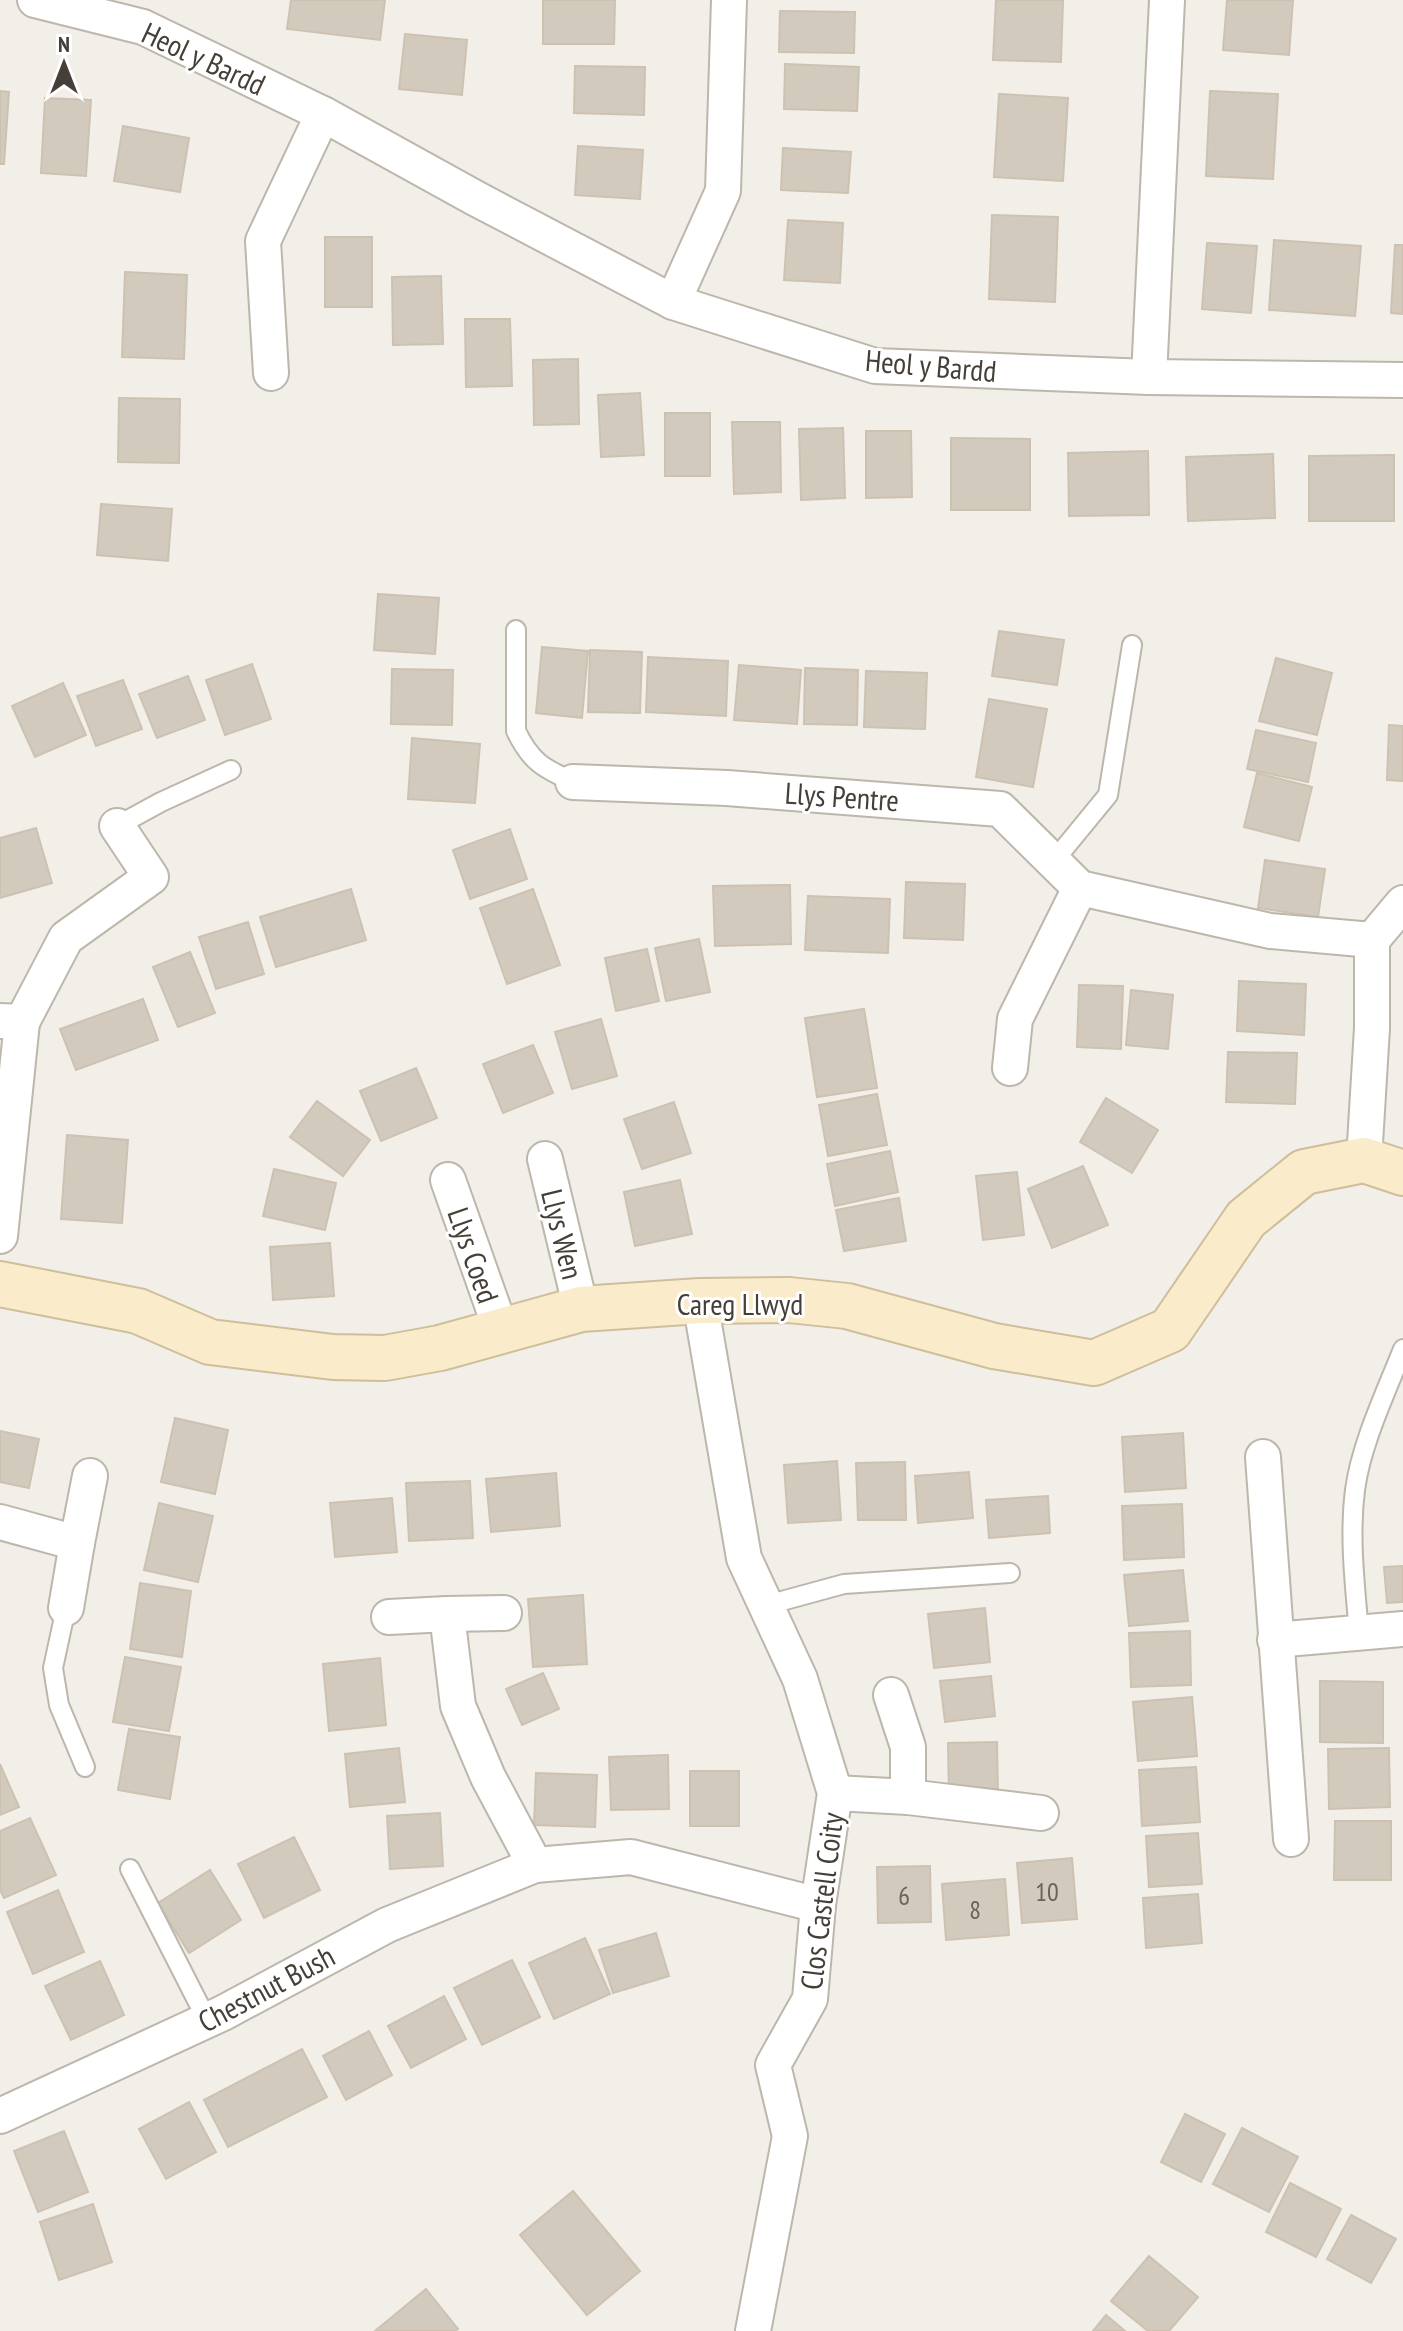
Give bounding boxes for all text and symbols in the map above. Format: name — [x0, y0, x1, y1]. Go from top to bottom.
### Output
street label: Heol y Bardd — [136, 13, 272, 103]
north arrow — [24, 24, 104, 104]
text: N — [58, 30, 70, 58]
street label: Heol y Bardd — [864, 340, 998, 390]
street label: Llys Pentre — [784, 773, 900, 819]
street label: Llys Wen — [533, 1185, 593, 1283]
street label: Llys Coed — [440, 1202, 508, 1308]
street label: Careg Llwyd — [677, 1284, 803, 1323]
street label: Clos Castell Coity — [791, 1810, 851, 1992]
house number: 10 — [1035, 1875, 1059, 1908]
house number: 6 — [898, 1879, 910, 1912]
house number: 8 — [969, 1893, 981, 1926]
street label: Chestnut Bush — [191, 1936, 341, 2040]

